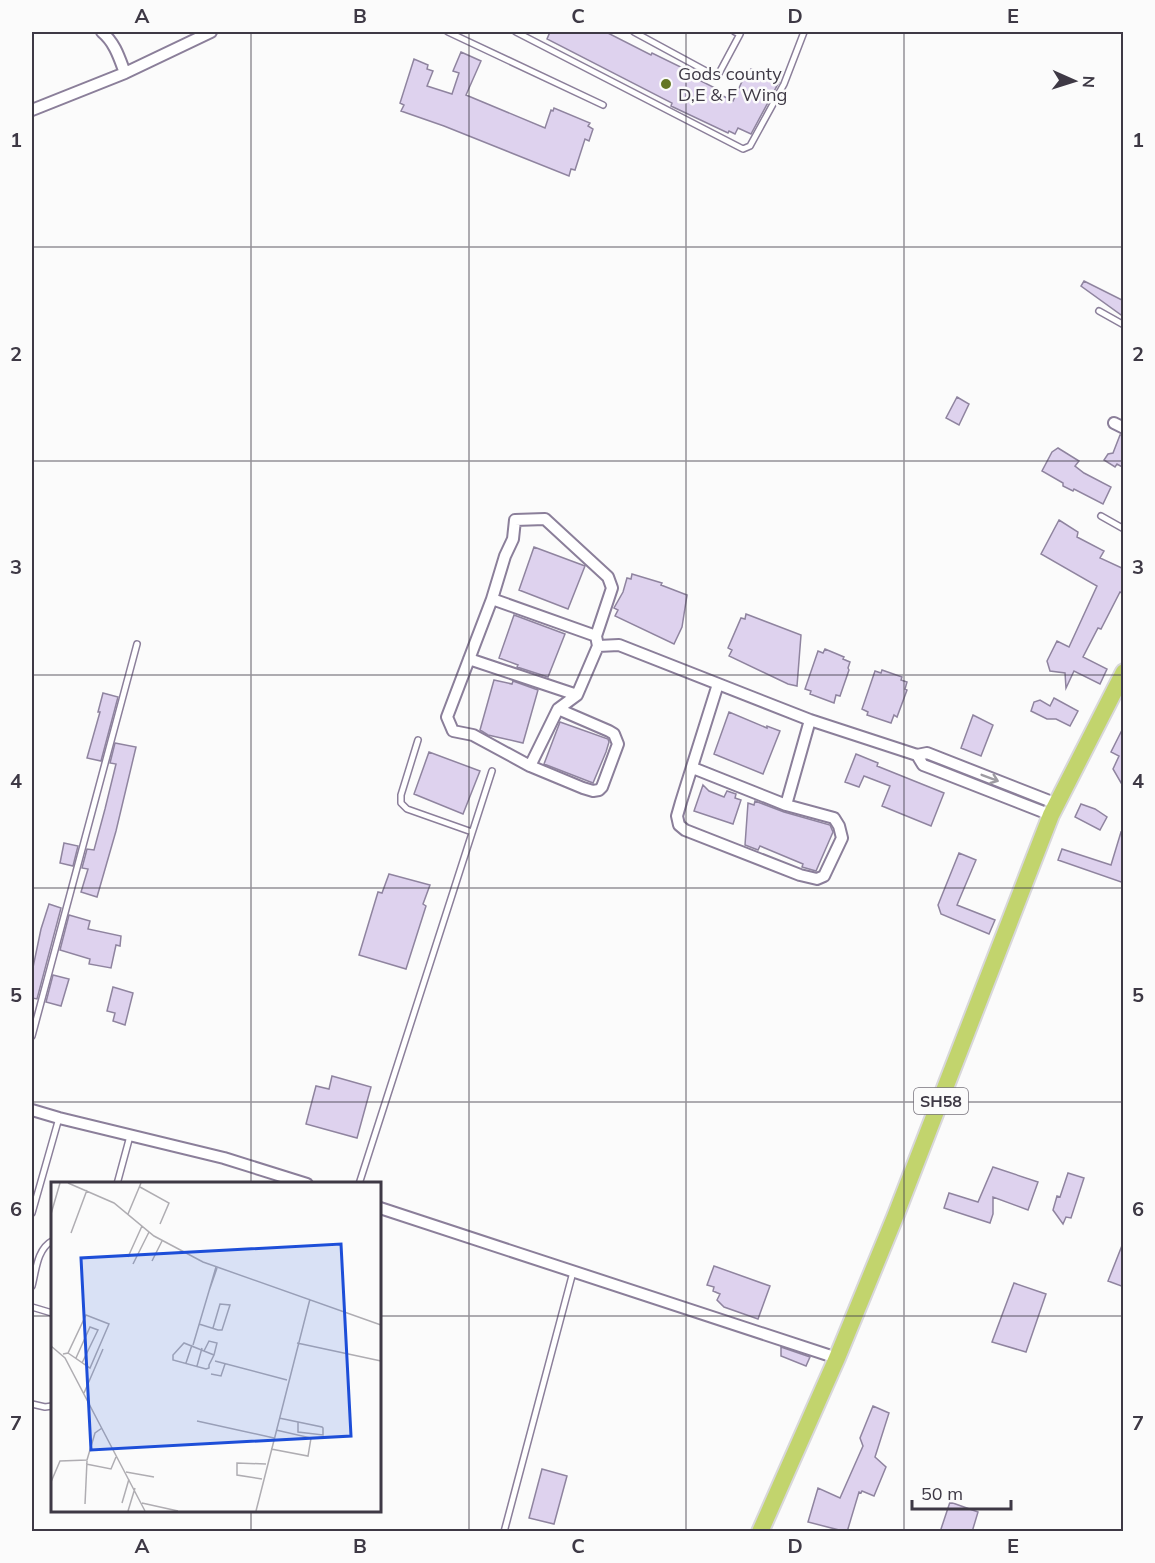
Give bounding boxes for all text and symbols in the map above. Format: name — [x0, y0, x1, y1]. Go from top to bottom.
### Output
text: A — [135, 3, 150, 28]
text: B — [353, 3, 367, 28]
text: C — [571, 3, 585, 28]
text: D — [787, 3, 803, 28]
text: E — [1007, 3, 1019, 28]
north arrow — [1044, 51, 1104, 111]
place label: Gods county D,E & F Wing — [678, 62, 787, 106]
text: N — [1079, 75, 1099, 88]
marker: Gods county D,E & F Wing — [659, 77, 673, 91]
text: 1 — [10, 127, 22, 152]
text: 1 — [1132, 127, 1144, 152]
text: 2 — [10, 341, 22, 366]
text: 2 — [1132, 341, 1144, 366]
text: 3 — [10, 554, 22, 579]
text: 3 — [1132, 554, 1144, 579]
text: 4 — [10, 768, 22, 793]
text: 4 — [1132, 768, 1144, 793]
one-way arrow — [980, 773, 999, 784]
text: 5 — [10, 982, 22, 1007]
text: 5 — [1132, 982, 1144, 1007]
road number: SH58 — [914, 1088, 968, 1114]
inset map — [51, 1182, 381, 1512]
text: 6 — [10, 1196, 22, 1221]
text: 6 — [1132, 1196, 1144, 1221]
text: 7 — [10, 1410, 22, 1435]
text: 7 — [1132, 1410, 1144, 1435]
scale bar — [912, 1473, 1011, 1511]
text: 50 m — [921, 1482, 963, 1505]
text: A — [135, 1533, 150, 1558]
text: B — [353, 1533, 367, 1558]
text: C — [571, 1533, 585, 1558]
text: D — [787, 1533, 803, 1558]
text: E — [1007, 1533, 1019, 1558]

